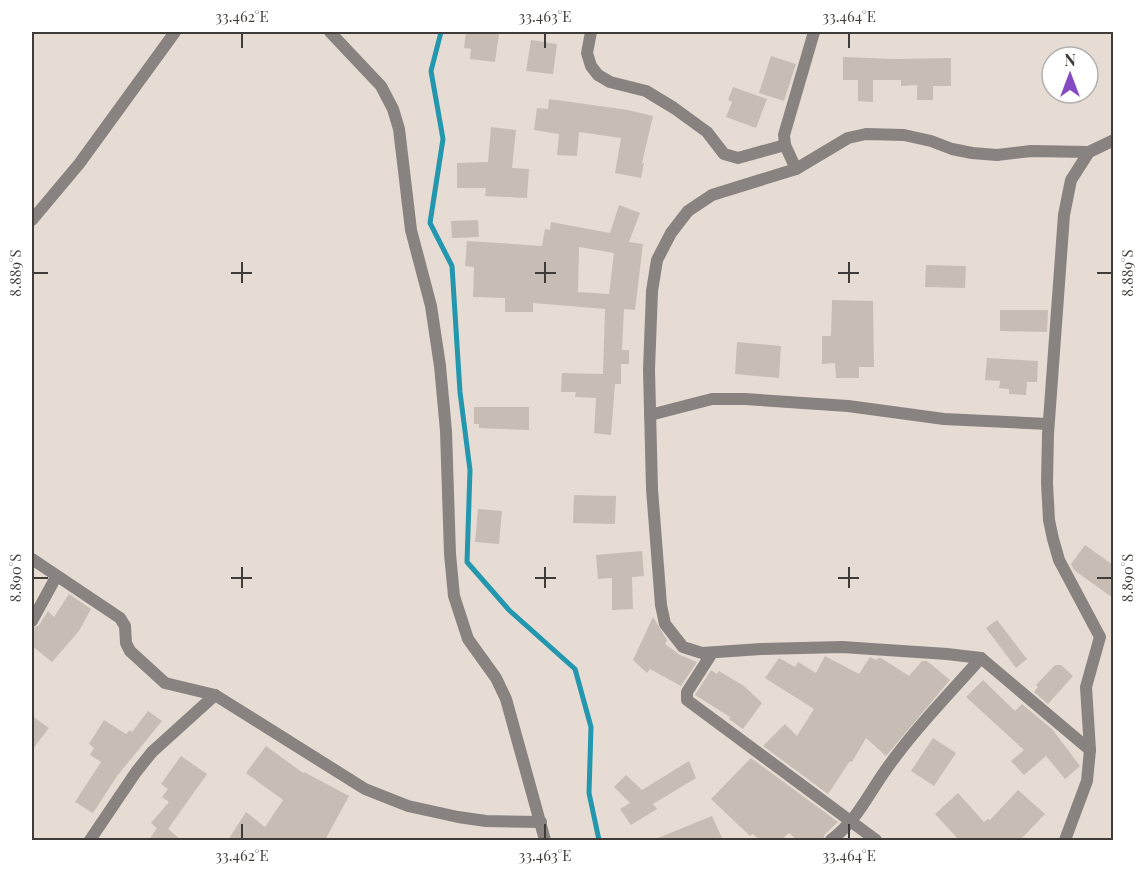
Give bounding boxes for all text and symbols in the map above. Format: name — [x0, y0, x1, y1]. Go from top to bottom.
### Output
text: 33.462°E — [215, 6, 269, 26]
text: 33.463°E — [519, 6, 571, 26]
text: 33.464°E — [822, 6, 876, 26]
north arrow — [1040, 45, 1100, 105]
text: N — [1064, 49, 1076, 70]
text: 8.889°S — [5, 249, 25, 297]
text: 8.889°S — [1117, 249, 1137, 297]
text: 8.890°S — [5, 554, 25, 602]
text: 8.890°S — [1117, 554, 1137, 602]
text: 33.462°E — [215, 845, 269, 865]
text: 33.463°E — [519, 845, 571, 865]
text: 33.464°E — [822, 845, 876, 865]

